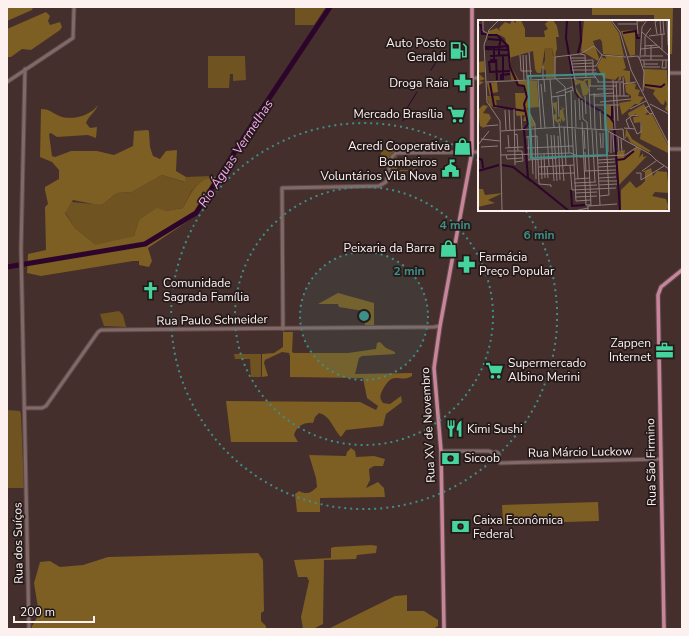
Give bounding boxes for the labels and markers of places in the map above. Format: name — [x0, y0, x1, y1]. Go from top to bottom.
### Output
place label: Auto Posto Geraldi — [386, 35, 446, 65]
fuel station icon: Auto Posto Geraldi — [449, 40, 469, 60]
pharmacy icon: Droga Raia — [452, 73, 472, 93]
place label: Droga Raia — [389, 75, 449, 91]
supermarket icon: Mercado Brasília — [446, 104, 466, 124]
place label: Mercado Brasília — [353, 106, 443, 122]
shop icon: Acredi Cooperativa — [453, 136, 473, 156]
place label: Acredi Cooperativa — [348, 138, 450, 154]
place label: Bombeiros Voluntários Vila Nova — [320, 154, 437, 184]
public building icon: Bombeiros Voluntários Vila Nova — [440, 159, 460, 179]
shop icon: Peixaria da Barra — [438, 238, 458, 258]
place label: Peixaria da Barra — [344, 240, 435, 256]
place label: Farmácia Preço Popular — [479, 249, 555, 279]
pharmacy icon: Farmácia Preço Popular — [456, 254, 476, 274]
place label: Comunidade Sagrada Família — [163, 275, 249, 305]
church icon: Comunidade Sagrada Família — [140, 280, 160, 300]
centre of rings — [357, 309, 371, 323]
place label: Zappen Internet — [609, 335, 652, 365]
office icon: Zappen Internet — [654, 340, 674, 360]
place label: Supermercado Albino Merini — [508, 355, 587, 385]
supermarket icon: Supermercado Albino Merini — [485, 360, 505, 380]
restaurant icon: Kimi Sushi — [444, 419, 464, 439]
place label: Kimi Sushi — [467, 421, 523, 437]
bank icon: Sicoob — [441, 448, 461, 468]
place label: Sicoob — [464, 450, 500, 466]
place label: Caixa Econômica Federal — [473, 512, 563, 542]
bank icon: Caixa Econômica Federal — [450, 517, 470, 537]

